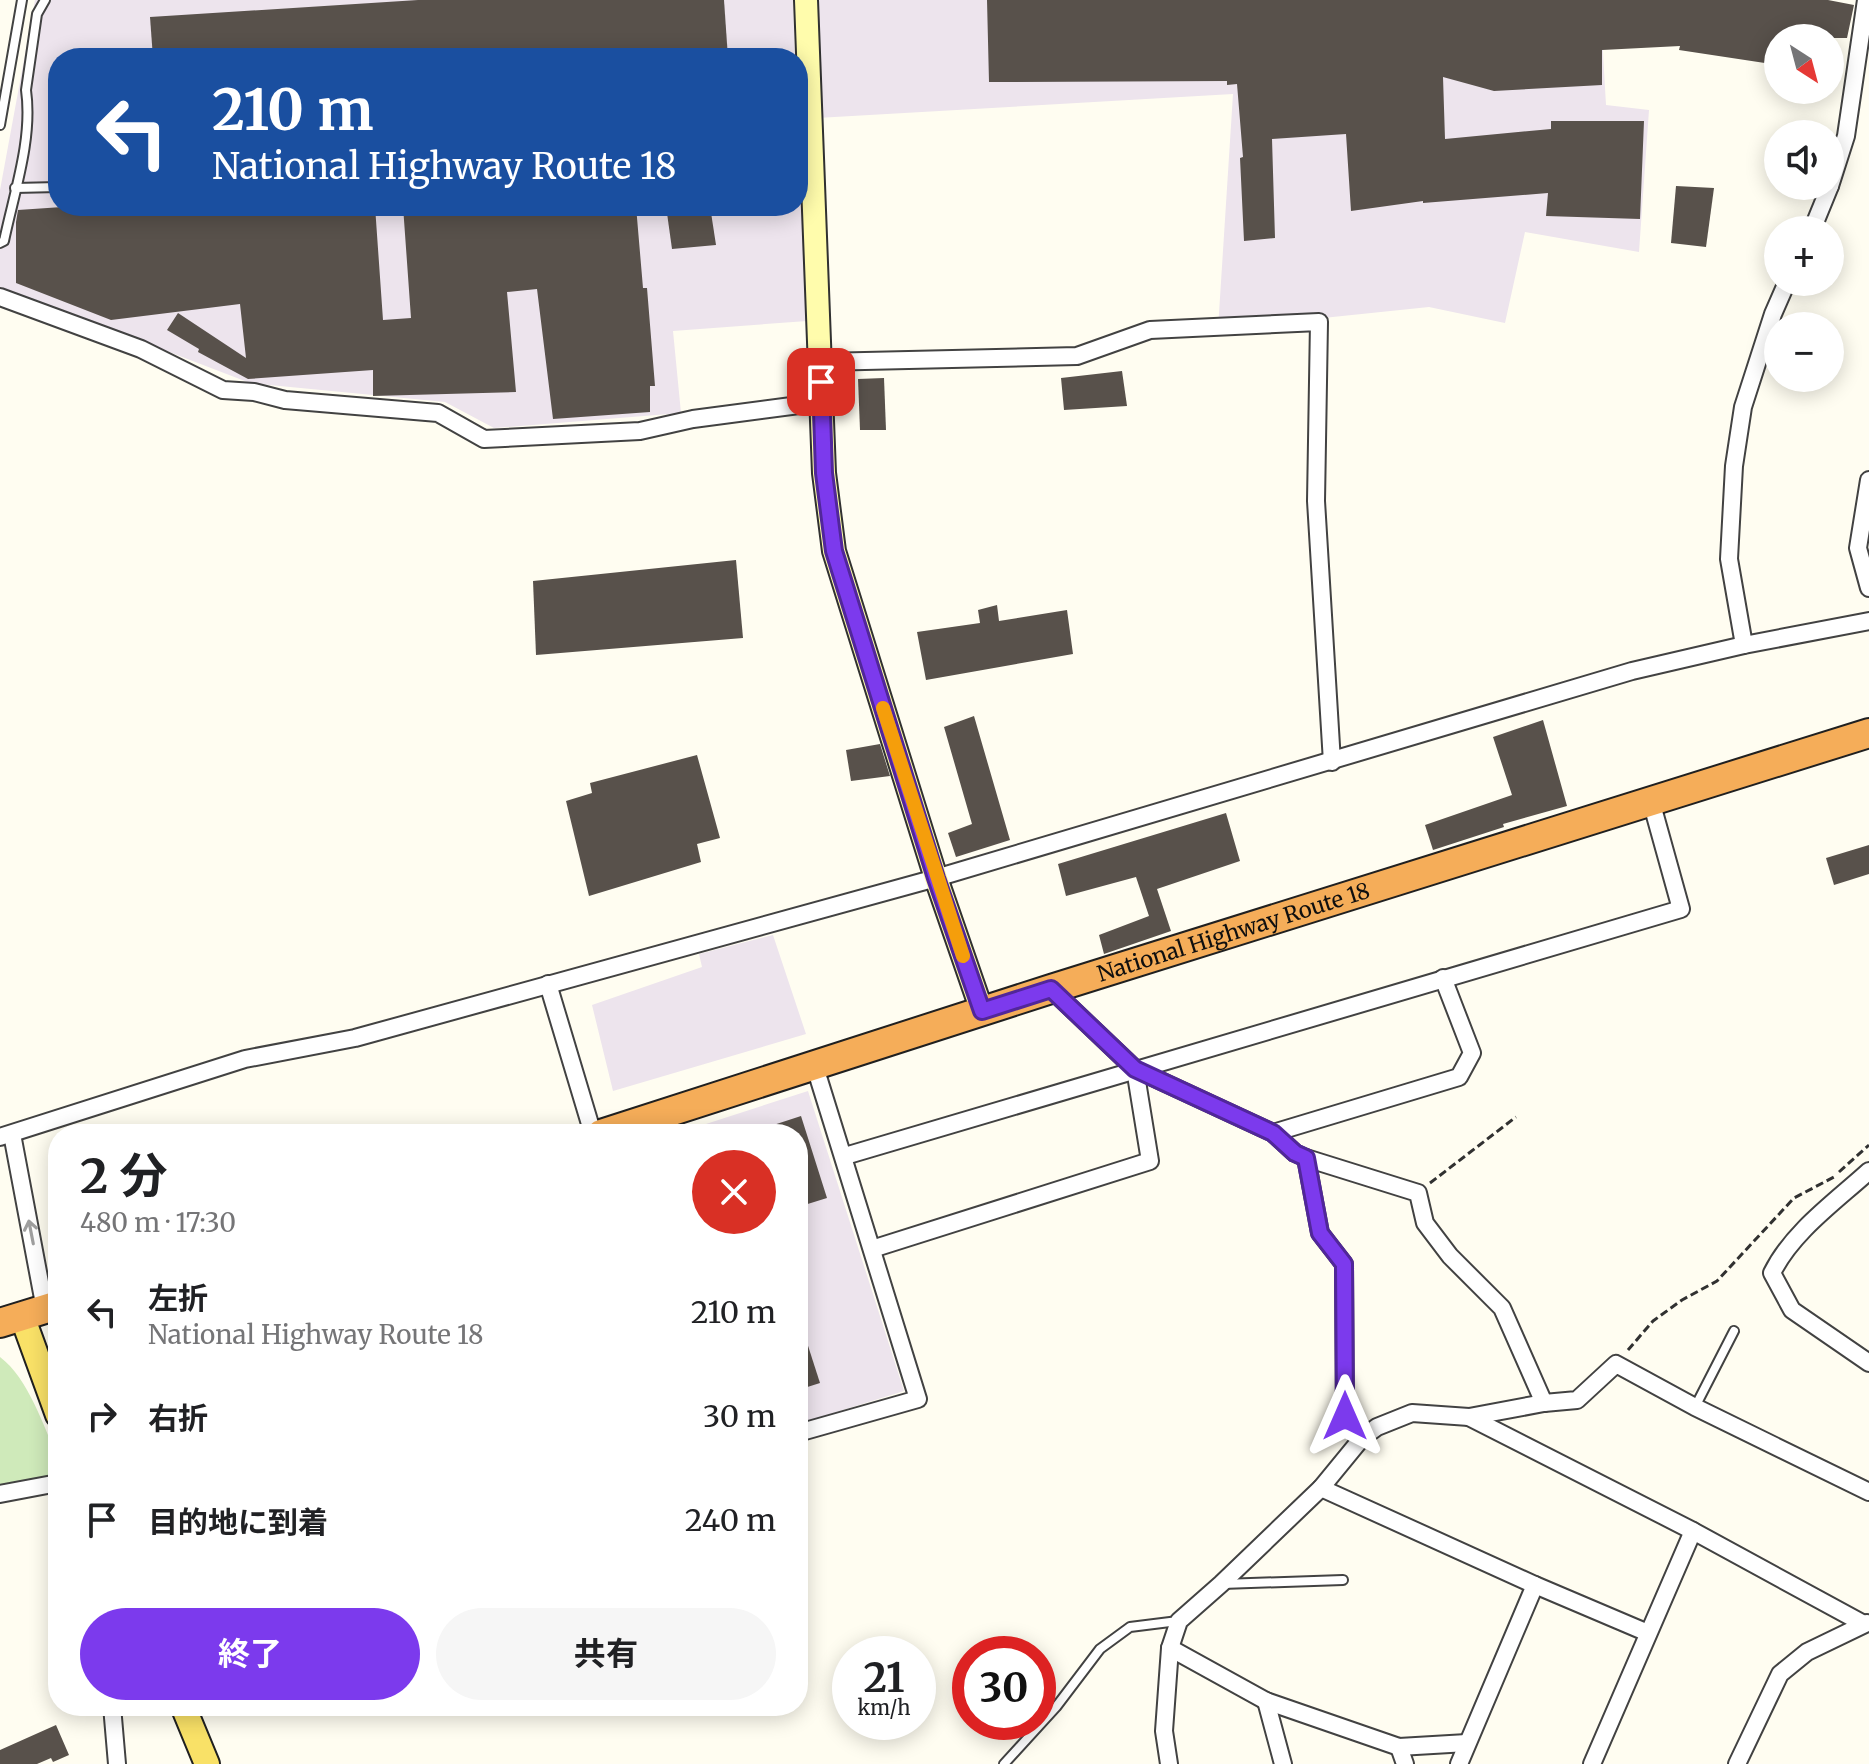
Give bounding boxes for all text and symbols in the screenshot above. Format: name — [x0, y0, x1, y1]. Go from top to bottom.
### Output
north arrow — [1764, 24, 1844, 104]
map controls — [1764, 24, 1844, 392]
text: 210 m — [212, 75, 374, 145]
icon: left — [80, 80, 184, 184]
button: sound — [1764, 120, 1844, 200]
text: National Highway Route 18 — [212, 144, 676, 189]
button: + — [1764, 216, 1844, 296]
button: − — [1764, 312, 1844, 392]
pin — [787, 348, 855, 416]
icon: arrive — [799, 360, 843, 404]
street label: National Highway Route 18 — [1094, 876, 1373, 988]
text: 2 分 — [80, 1146, 168, 1206]
button: close — [692, 1150, 776, 1234]
text: 480 m · 17:30 — [80, 1206, 236, 1239]
one-way arrow — [23, 1220, 38, 1245]
text: 左折 — [148, 1279, 208, 1317]
icon: left — [80, 1290, 124, 1334]
text: 210 m — [691, 1293, 776, 1331]
text: National Highway Route 18 — [148, 1318, 483, 1351]
position arrow — [1303, 1374, 1387, 1458]
icon: right — [80, 1394, 124, 1438]
text: 30 m — [703, 1397, 776, 1435]
text: 右折 — [148, 1399, 208, 1437]
icon: arrive — [80, 1498, 124, 1542]
text: 240 m — [685, 1501, 776, 1539]
text: 目的地に到着 — [148, 1503, 328, 1541]
button: 終了 — [80, 1608, 420, 1700]
button: 共有 — [436, 1608, 776, 1700]
speed limit sign: 30 — [952, 1636, 1056, 1740]
text: 21 — [864, 1653, 904, 1703]
text: km/h — [858, 1695, 910, 1720]

